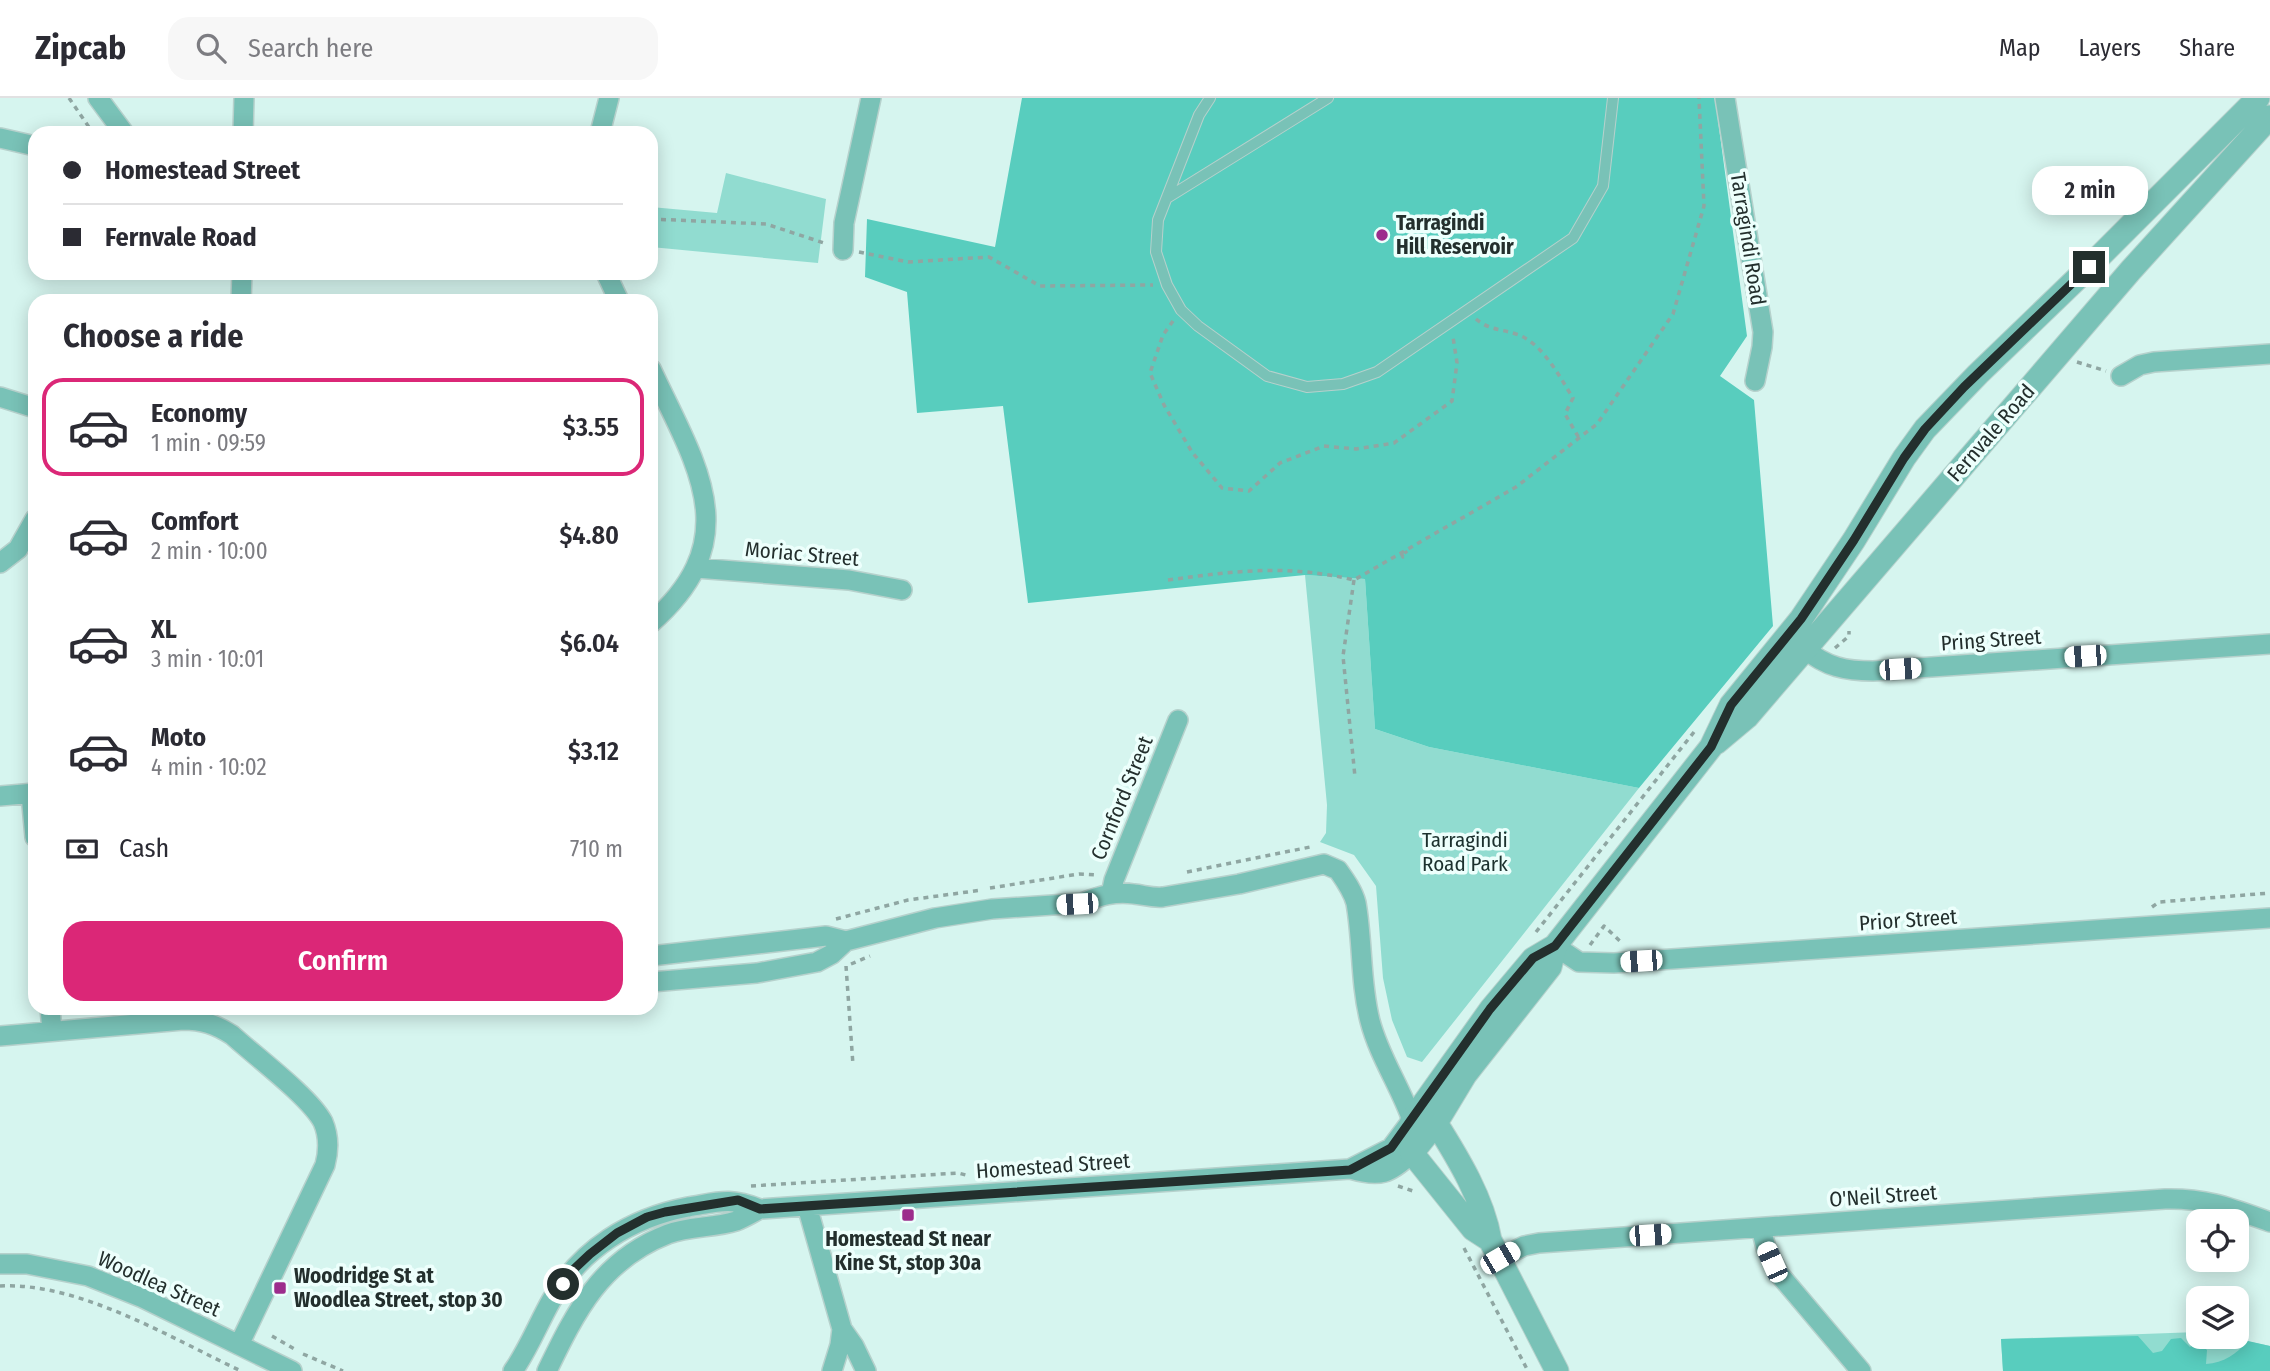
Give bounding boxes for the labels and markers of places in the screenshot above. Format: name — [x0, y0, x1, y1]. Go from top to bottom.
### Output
place label: Tarragindi Hill Reservoir — [1396, 210, 1514, 260]
marker: Tarragindi Hill Reservoir — [1374, 227, 1390, 243]
marker: Homestead St near Kine St, stop 30a — [900, 1207, 916, 1223]
place label: Homestead St near Kine St, stop 30a — [825, 1226, 991, 1276]
place label: Woodridge St at Woodlea Street, stop 30 — [294, 1263, 503, 1313]
marker: Woodridge St at Woodlea Street, stop 30 — [272, 1280, 288, 1296]

